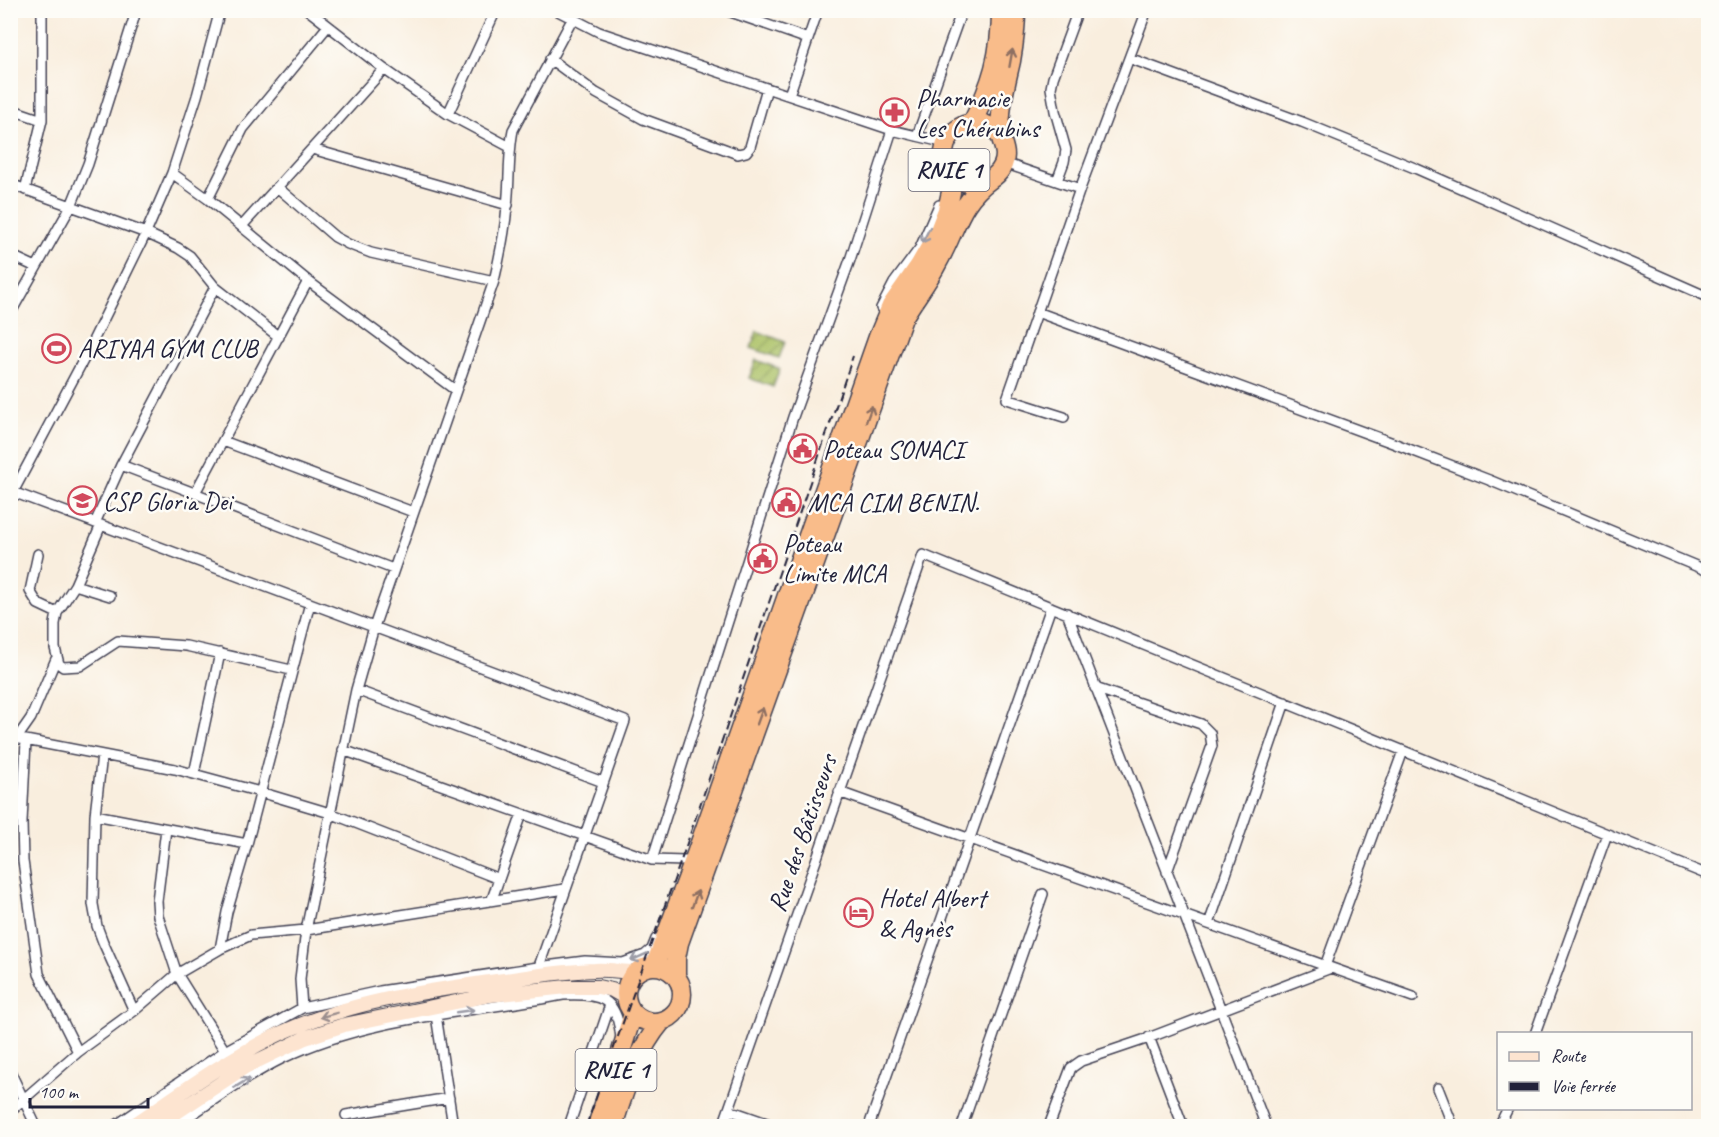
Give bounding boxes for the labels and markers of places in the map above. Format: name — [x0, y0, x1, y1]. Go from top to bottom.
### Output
place label: Pharmacie Les Chérubins — [916, 82, 1041, 145]
pharmacy icon: Pharmacie Les Chérubins — [879, 97, 911, 129]
sports icon: ARIYAA GYM CLUB — [41, 332, 73, 364]
place label: ARIYAA GYM CLUB — [78, 332, 259, 365]
public building icon: Poteau SONACI — [786, 433, 818, 465]
place label: Poteau SONACI — [823, 433, 969, 466]
school or university icon: CSP Gloria Dei — [66, 485, 98, 517]
place label: CSP Gloria Dei — [103, 485, 235, 518]
public building icon: MCA CIM BENIN. — [771, 486, 803, 518]
place label: MCA CIM BENIN. — [808, 486, 980, 519]
place label: Poteau Limite MCA — [783, 527, 888, 590]
public building icon: Poteau Limite MCA — [746, 542, 778, 574]
place label: Hotel Albert & Agnès — [879, 882, 989, 945]
hotel icon: Hotel Albert & Agnès — [842, 897, 874, 929]

